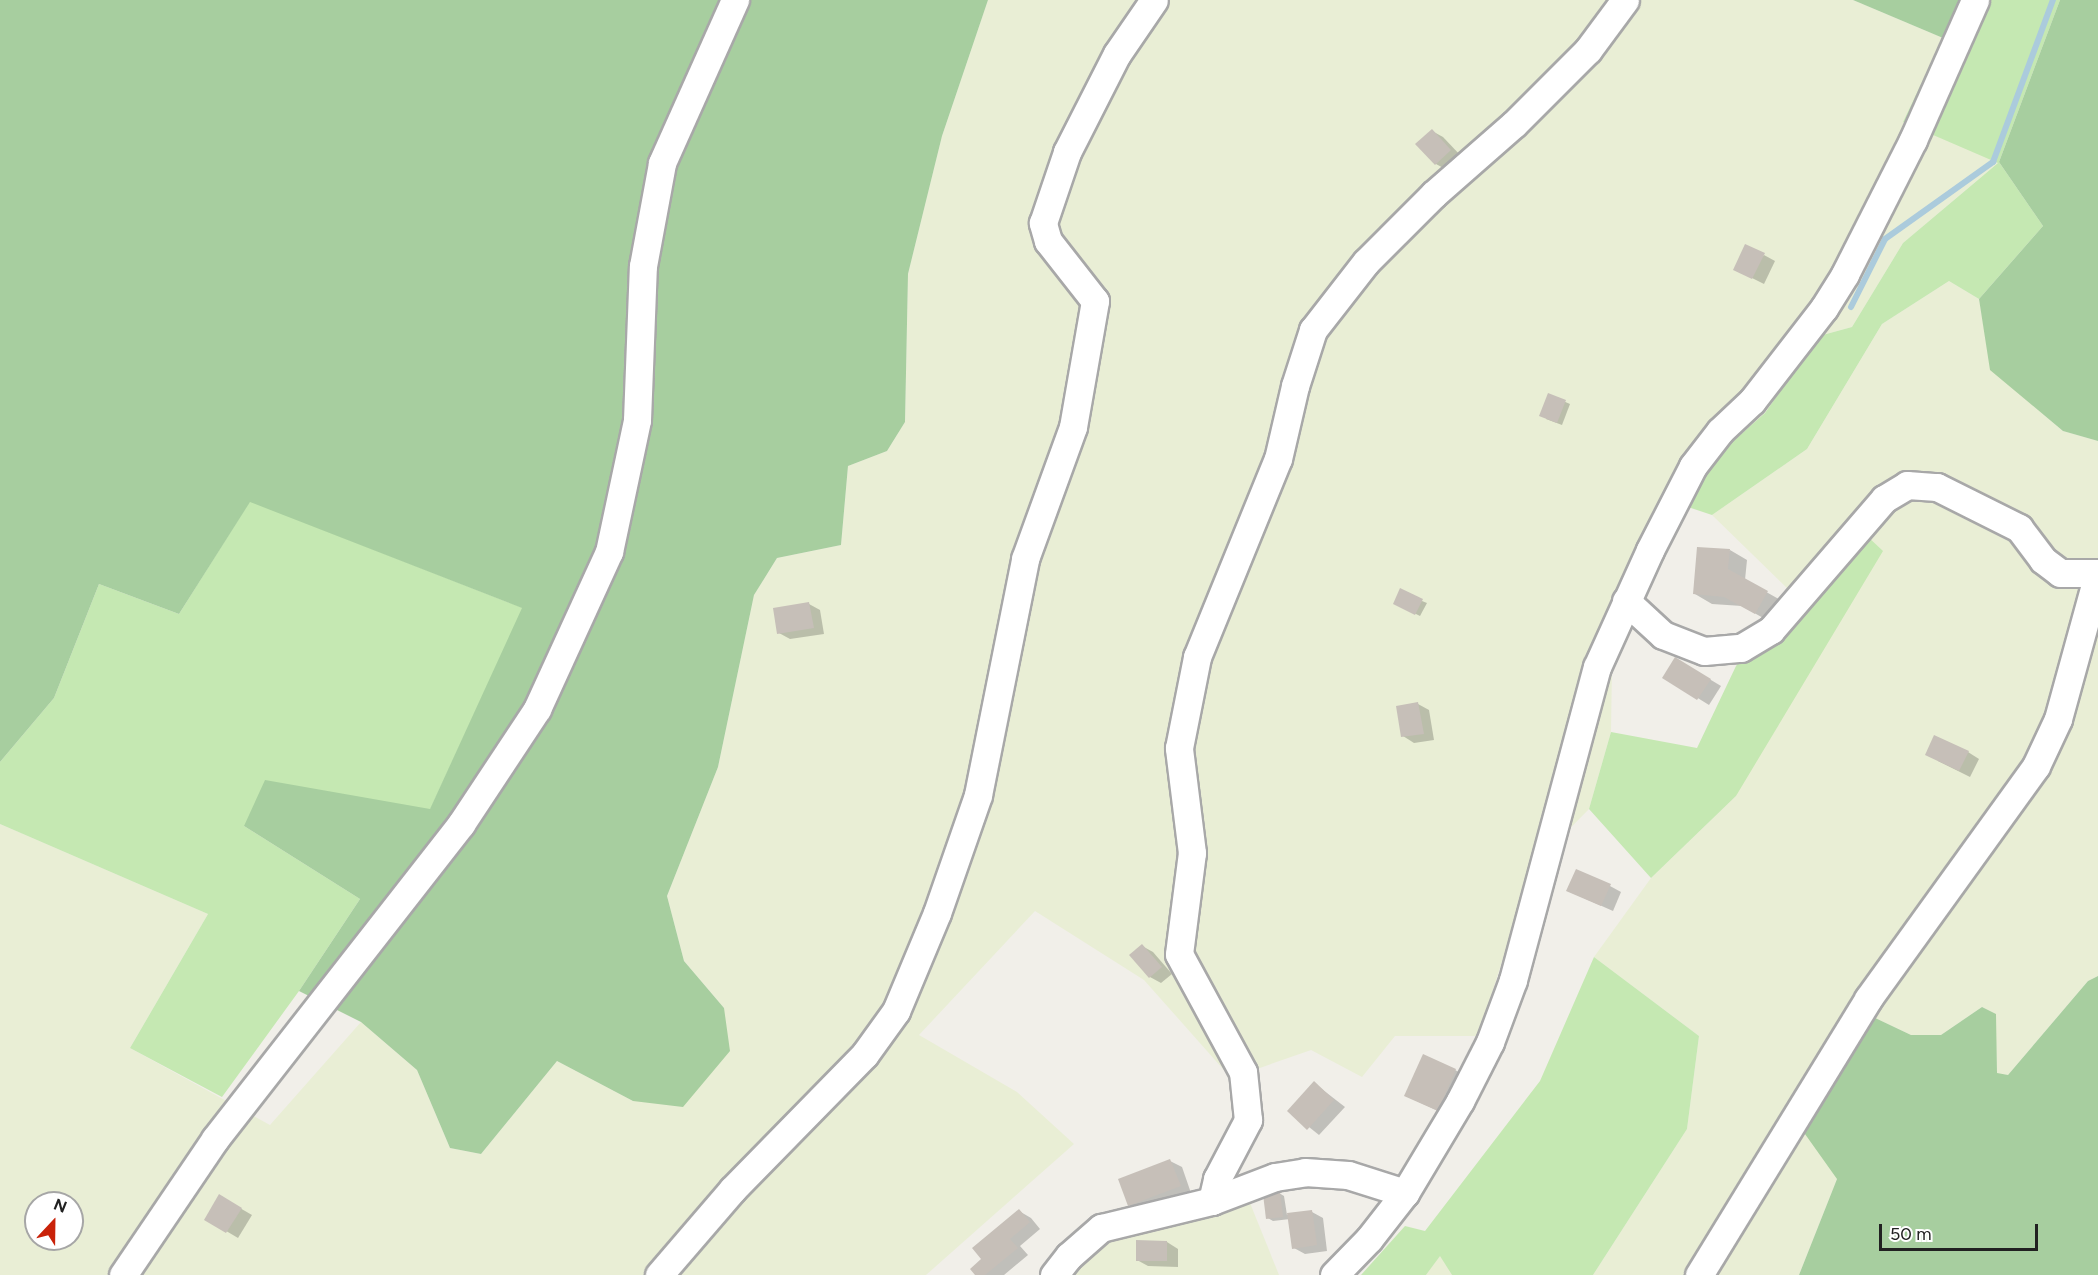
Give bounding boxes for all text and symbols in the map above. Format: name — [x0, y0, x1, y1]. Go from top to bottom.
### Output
north arrow — [24, 1191, 84, 1251]
text: N — [51, 1195, 69, 1217]
scale bar — [1882, 1212, 2041, 1250]
text: 50 m — [1890, 1223, 1932, 1245]

